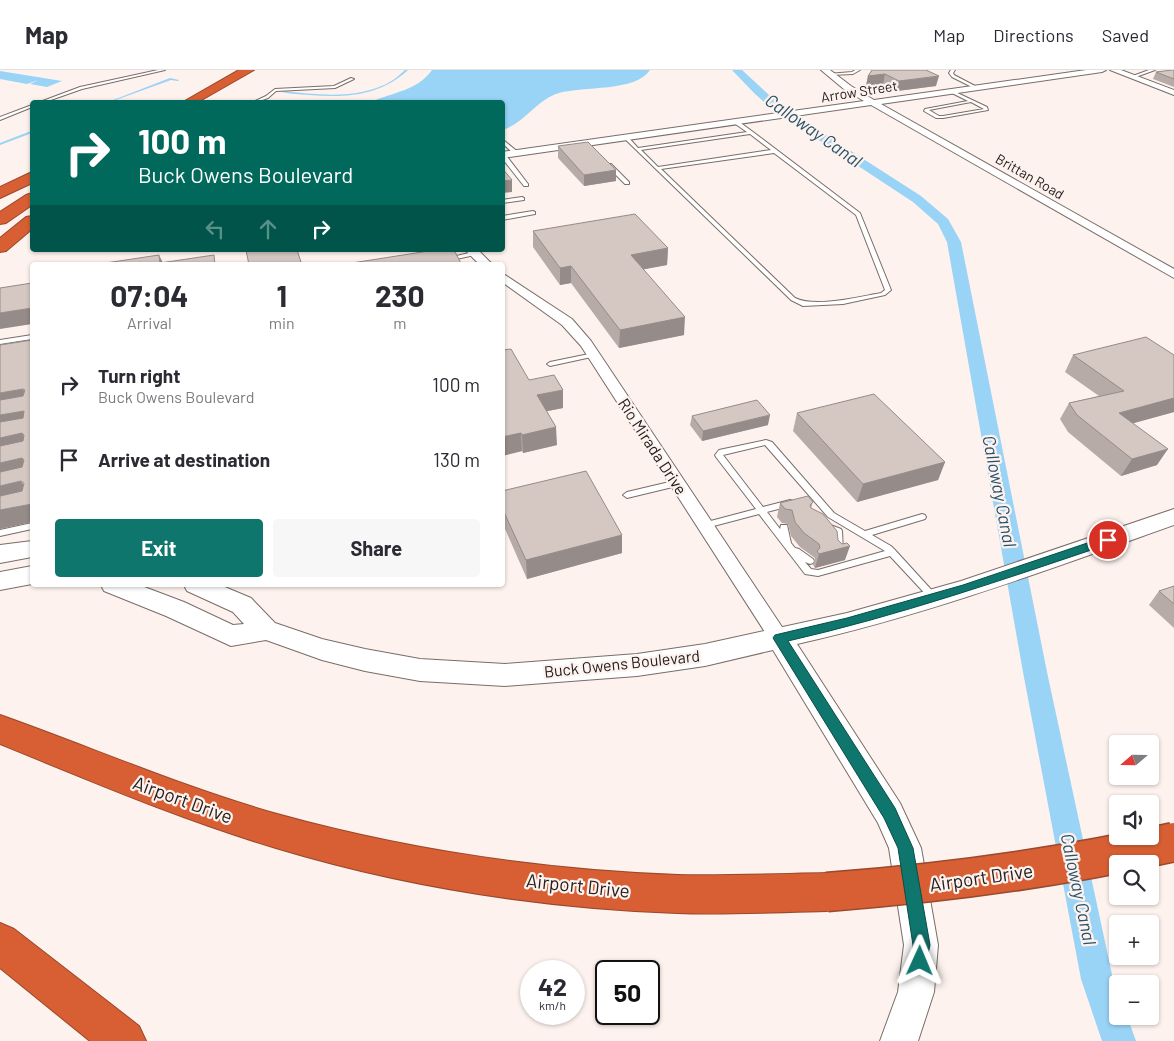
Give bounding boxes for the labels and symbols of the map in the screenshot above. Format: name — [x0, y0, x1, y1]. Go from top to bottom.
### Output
street label: Arrow Street — [820, 77, 898, 105]
water label: Calloway Canal — [761, 89, 867, 171]
street label: Brittan Road — [993, 150, 1067, 202]
street label: Rio Mirada Drive — [615, 394, 691, 498]
water label: Calloway Canal — [978, 433, 1022, 549]
pin — [1087, 519, 1129, 561]
street label: Buck Owens Boulevard — [543, 645, 701, 681]
north arrow — [1109, 735, 1159, 785]
street label: Airport Drive — [130, 770, 236, 828]
water label: Calloway Canal — [1056, 831, 1102, 947]
street label: Airport Drive — [928, 858, 1034, 896]
street label: Airport Drive — [525, 868, 631, 902]
position arrow — [893, 934, 945, 986]
speed limit sign: 50 — [595, 960, 660, 1025]

